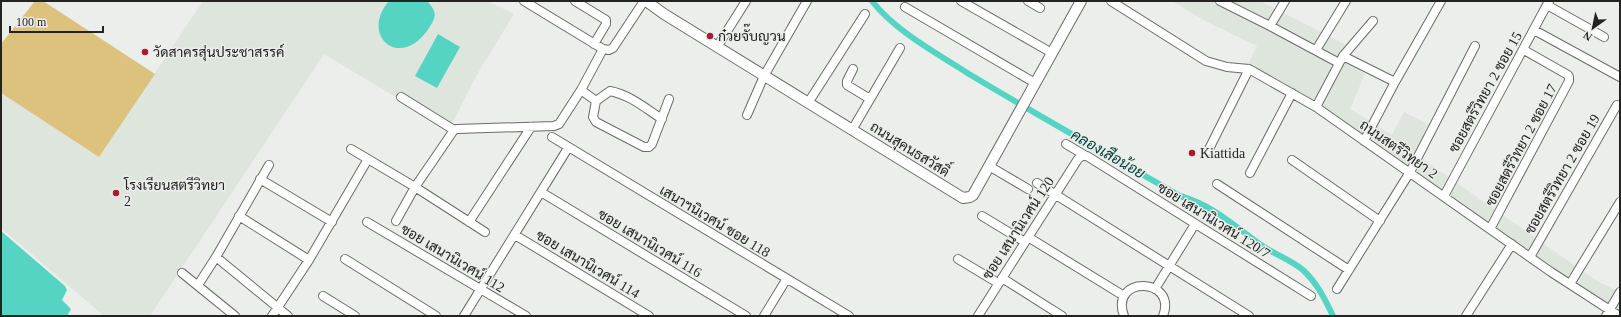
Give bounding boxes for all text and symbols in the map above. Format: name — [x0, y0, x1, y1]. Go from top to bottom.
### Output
scale bar — [10, 8, 103, 34]
north arrow — [1573, 8, 1613, 48]
text: 100 m — [16, 15, 47, 29]
place label: ก๋วยจั๊บญวน — [718, 23, 786, 45]
street label: ซอยสตรีวิทยา 2 ซอย 15 — [1444, 28, 1525, 155]
text: N — [1581, 29, 1594, 44]
marker: ก๋วยจั๊บญวน — [705, 31, 715, 41]
place label: วัดสาครสุ่นประชาสรรค์ — [153, 43, 284, 62]
marker: วัดสาครสุ่นประชาสรรค์ — [140, 47, 150, 57]
street label: ซอยสตรีวิทยา 2 ซอย 17 — [1481, 81, 1560, 209]
street label: ซอยสตรีวิทยา 2 ซอย 19 — [1520, 111, 1603, 237]
street label: ถนนสุคนธสวัสดิ์ — [866, 114, 955, 182]
street label: ถนนสตรีวิทยา 2 — [1357, 116, 1441, 182]
water label: คลองเสือน้อย — [1068, 125, 1149, 182]
place label: Kiattida — [1200, 146, 1246, 161]
marker: Kiattida — [1187, 148, 1197, 158]
street label: ซอย เสนานิเวศน์ 120 — [978, 173, 1057, 282]
place label: โรงเรียนสตรีวิทยา 2 — [123, 176, 225, 209]
street label: ซอย เสนานิเวศน์ 120/7 — [1155, 178, 1274, 261]
street label: เสนาฯนิเวศน์ ซอย 118 — [657, 181, 774, 260]
marker: โรงเรียนสตรีวิทยา 2 — [111, 188, 121, 198]
street label: ซอย เสนานิเวศน์ 116 — [595, 205, 705, 280]
street label: ซอย เสนานิเวศน์ 112 — [398, 220, 508, 295]
street label: ซอย เสนานิเวศน์ 114 — [533, 226, 643, 301]

